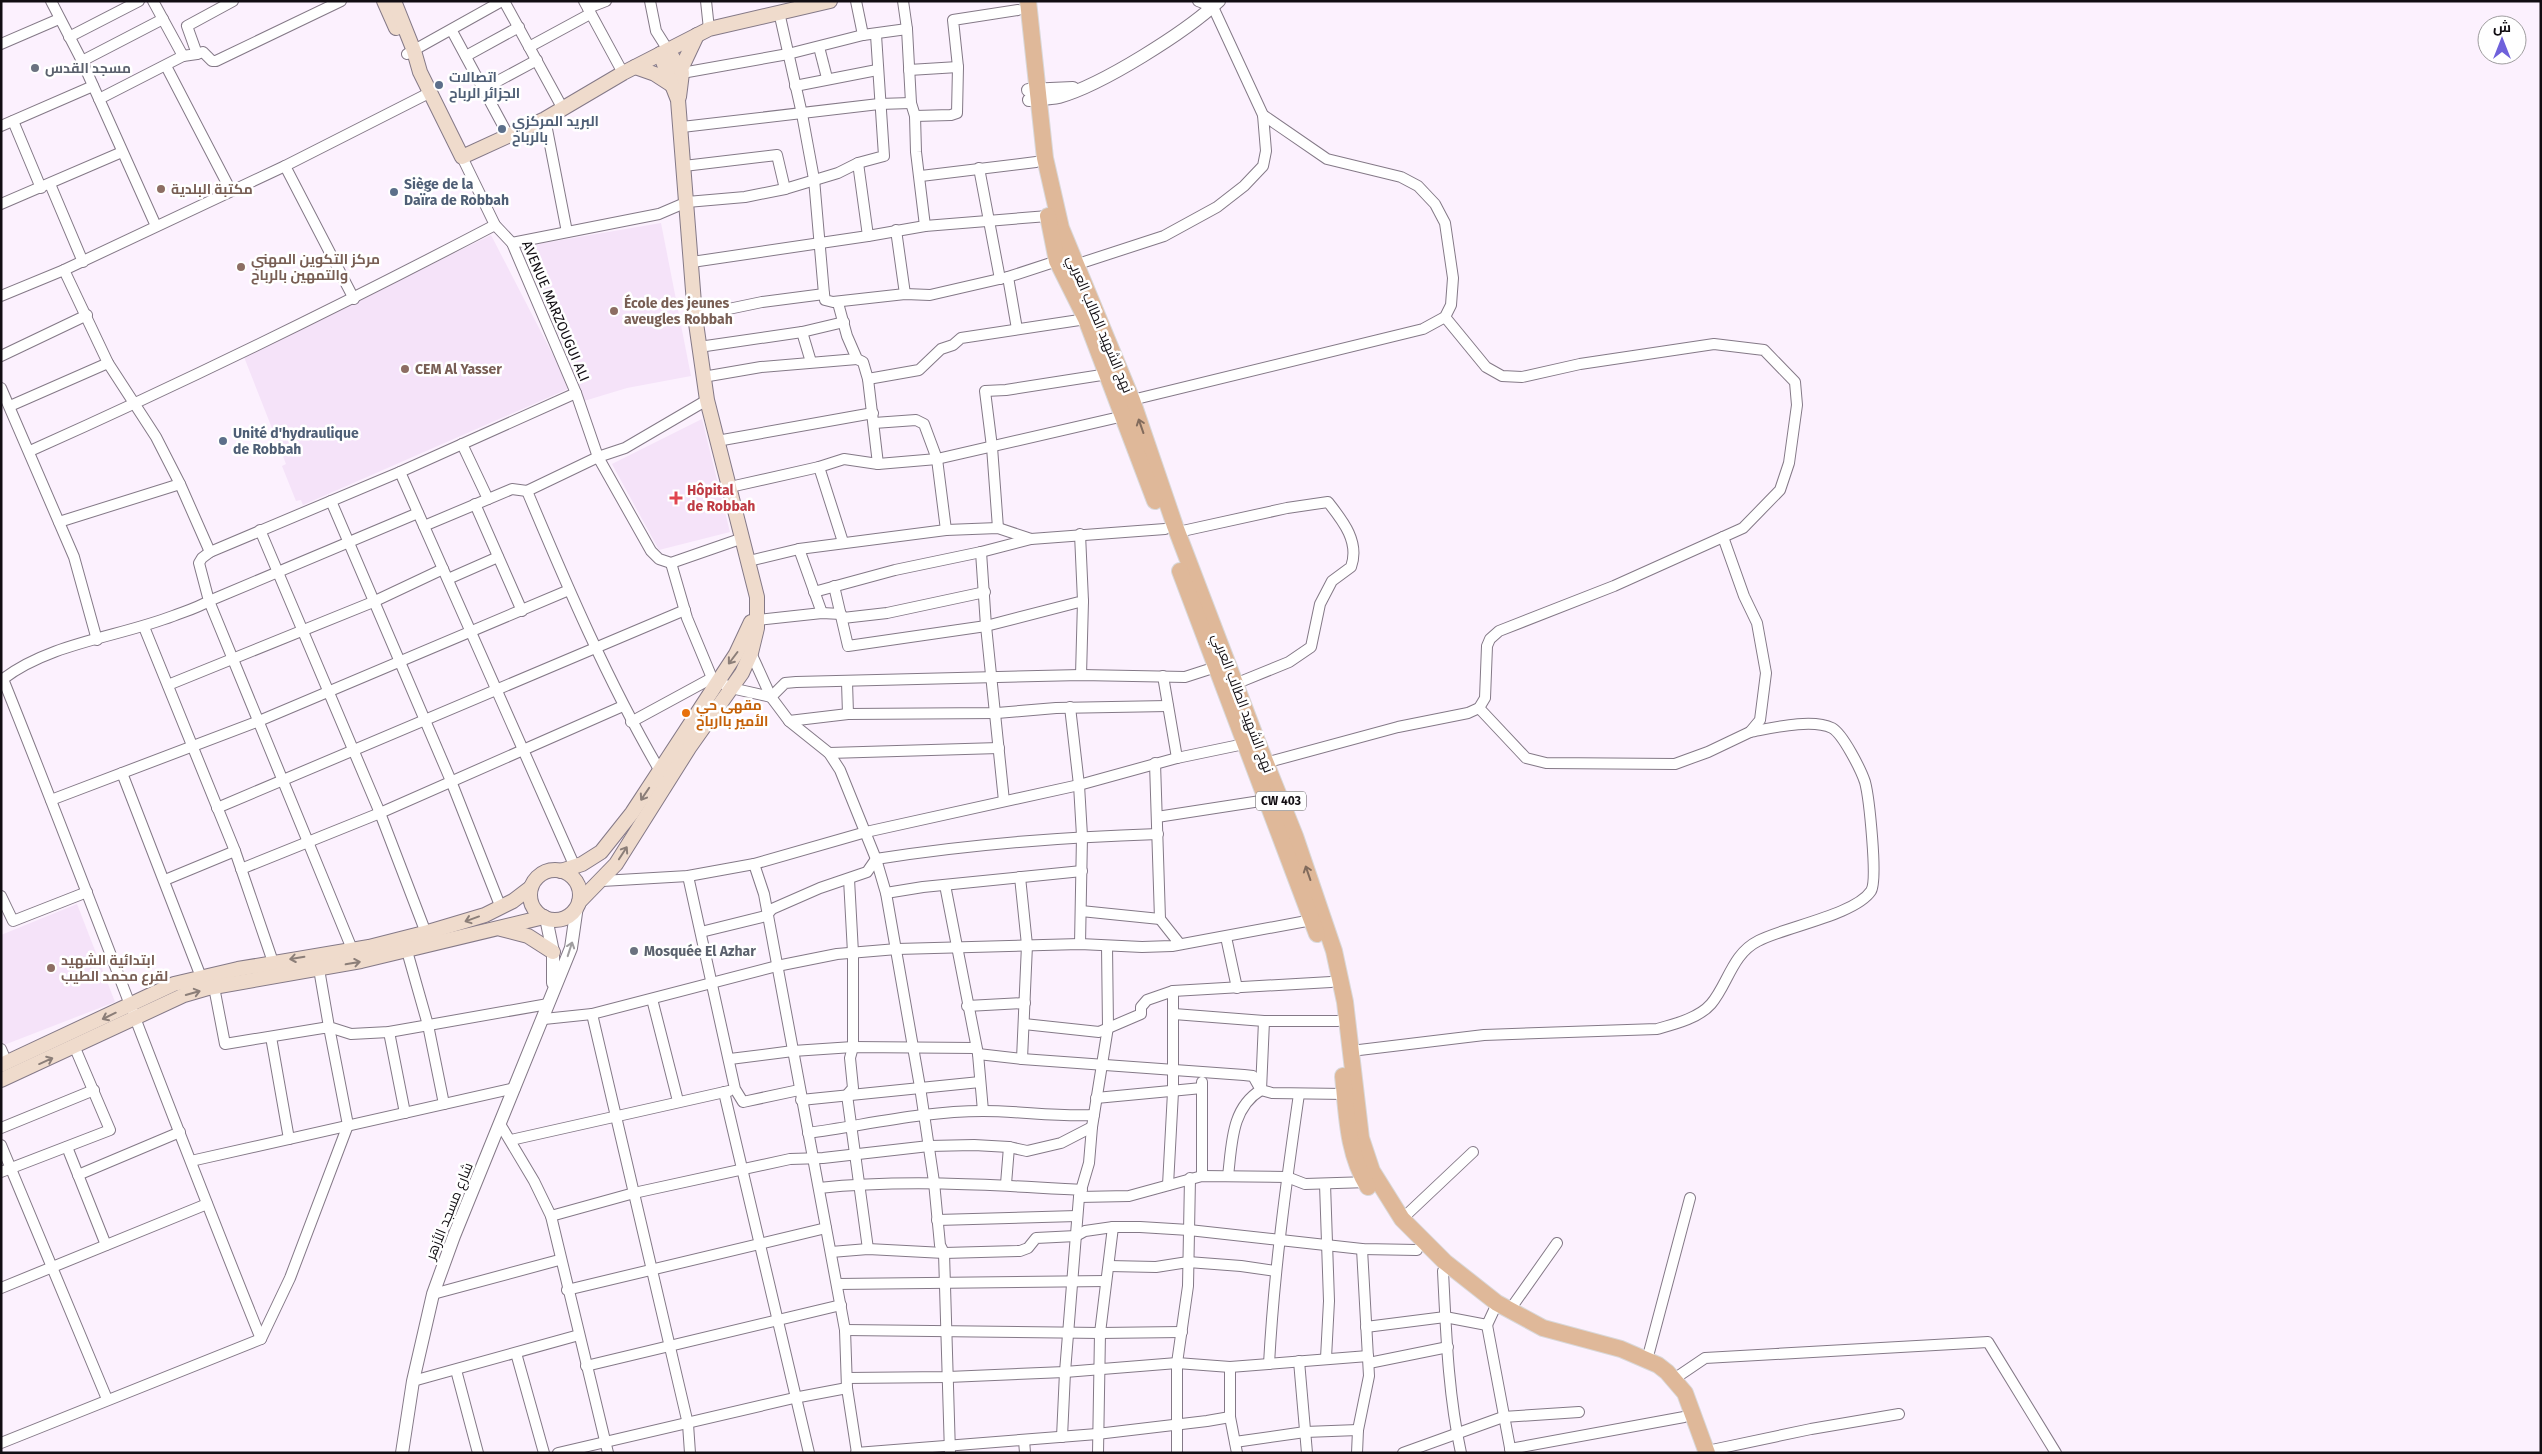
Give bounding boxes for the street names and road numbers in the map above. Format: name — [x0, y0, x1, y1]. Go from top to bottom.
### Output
street label: AVENUE MARZOUGUI ALI — [518, 238, 593, 384]
street label: نهج الشهيد الطالب العربي — [1060, 253, 1136, 397]
street label: نهج الشهيد الطالب العربي — [1205, 631, 1277, 776]
road number: CW 403 — [1256, 791, 1306, 810]
street label: شارع مسجد الأزهر — [422, 1160, 477, 1263]

